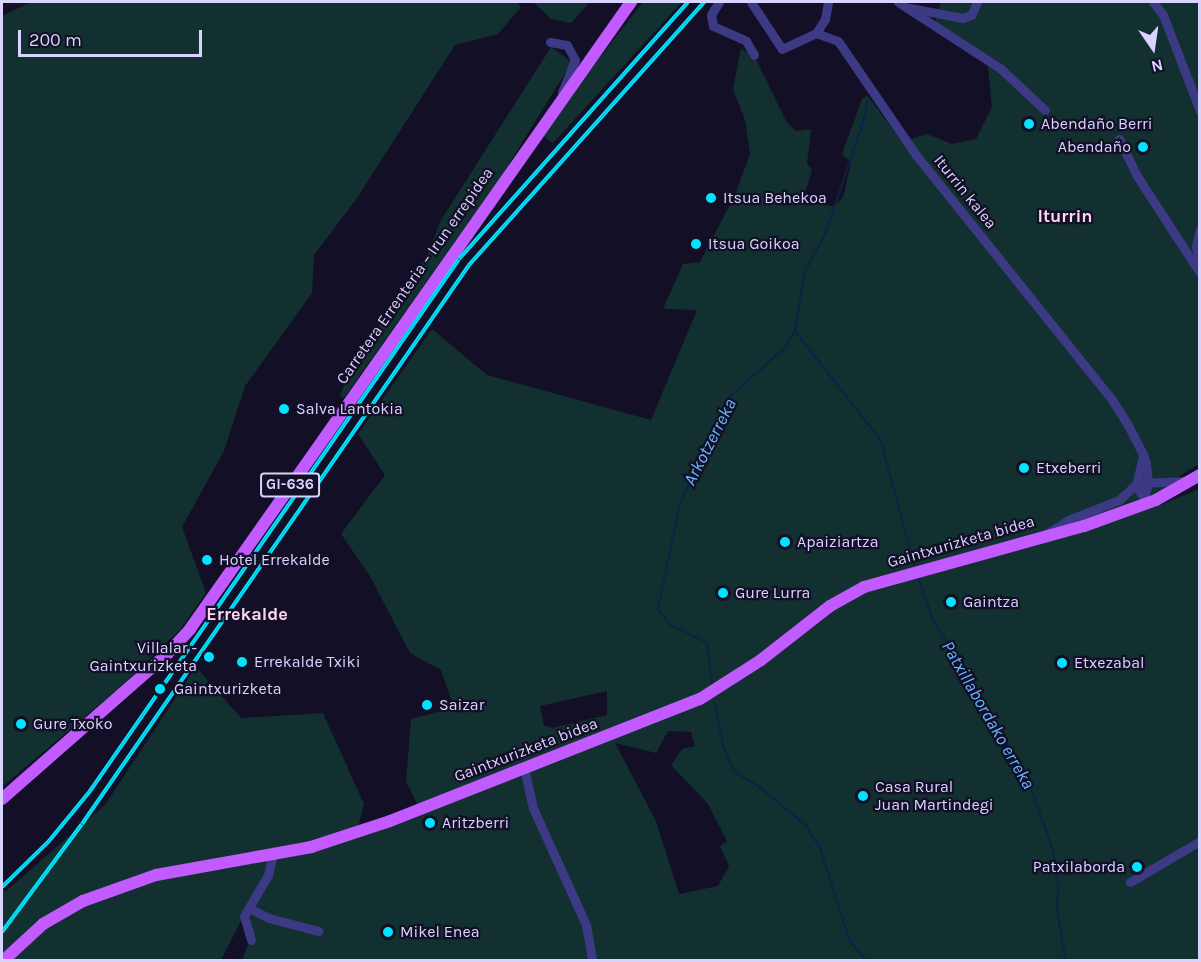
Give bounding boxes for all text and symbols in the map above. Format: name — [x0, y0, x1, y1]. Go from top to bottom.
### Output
scale bar — [21, 18, 206, 56]
north arrow — [1123, 18, 1183, 78]
text: 200 m — [29, 29, 82, 51]
text: N — [1149, 55, 1165, 77]
place label: Abendaño Berri — [1041, 114, 1153, 134]
marker: Abendaño Berri — [1022, 117, 1036, 131]
place label: Abendaño — [1058, 137, 1131, 157]
marker: Abendaño — [1136, 140, 1150, 154]
street label: Iturrin kalea — [929, 151, 1001, 233]
street label: Carretera Errenteria – Irun errepidea — [333, 164, 497, 388]
place label: Itsua Behekoa — [723, 188, 827, 208]
marker: Itsua Behekoa — [704, 191, 718, 205]
district label: Iturrin — [1037, 205, 1093, 227]
place label: Itsua Goikoa — [708, 234, 800, 254]
marker: Itsua Goikoa — [689, 237, 703, 251]
water label: Arkotzerreka — [679, 395, 741, 489]
place label: Salva Lantokia — [296, 399, 403, 419]
marker: Salva Lantokia — [277, 402, 291, 416]
place label: Etxeberri — [1036, 458, 1101, 478]
marker: Etxeberri — [1017, 461, 1031, 475]
road number: GI-636 — [260, 473, 320, 497]
street label: Gaintxurizketa bidea — [885, 512, 1037, 572]
place label: Apaiziartza — [797, 532, 878, 552]
marker: Apaiziartza — [778, 535, 792, 549]
place label: Hotel Errekalde — [219, 550, 330, 570]
marker: Hotel Errekalde — [200, 553, 214, 567]
place label: Gure Lurra — [735, 583, 810, 603]
marker: Gure Lurra — [716, 586, 730, 600]
place label: Gaintza — [963, 592, 1019, 612]
marker: Gaintza — [944, 595, 958, 609]
district label: Errekalde — [206, 603, 288, 625]
water label: Patxillabordako erreka — [937, 637, 1039, 793]
place label: Villalar - Gaintxurizketa — [89, 638, 197, 676]
marker: Villalar - Gaintxurizketa — [202, 650, 216, 664]
place label: Errekalde Txiki — [254, 652, 360, 672]
place label: Etxezabal — [1074, 653, 1145, 673]
marker: Errekalde Txiki — [235, 655, 249, 669]
marker: Etxezabal — [1055, 656, 1069, 670]
place label: Gaintxurizketa — [174, 679, 282, 699]
marker: Gaintxurizketa — [151, 680, 169, 698]
place label: Saizar — [439, 695, 484, 715]
marker: Saizar — [420, 698, 434, 712]
place label: Gure Txoko — [33, 714, 113, 734]
street label: Gaintxurizketa bidea — [452, 714, 600, 786]
marker: Gure Txoko — [14, 717, 28, 731]
place label: Casa Rural Juan Martindegi — [875, 777, 993, 815]
marker: Casa Rural Juan Martindegi — [856, 789, 870, 803]
place label: Aritzberri — [442, 813, 509, 833]
marker: Aritzberri — [423, 816, 437, 830]
place label: Patxilaborda — [1033, 857, 1125, 877]
marker: Patxilaborda — [1130, 860, 1144, 874]
place label: Mikel Enea — [400, 922, 480, 942]
marker: Mikel Enea — [381, 925, 395, 939]

